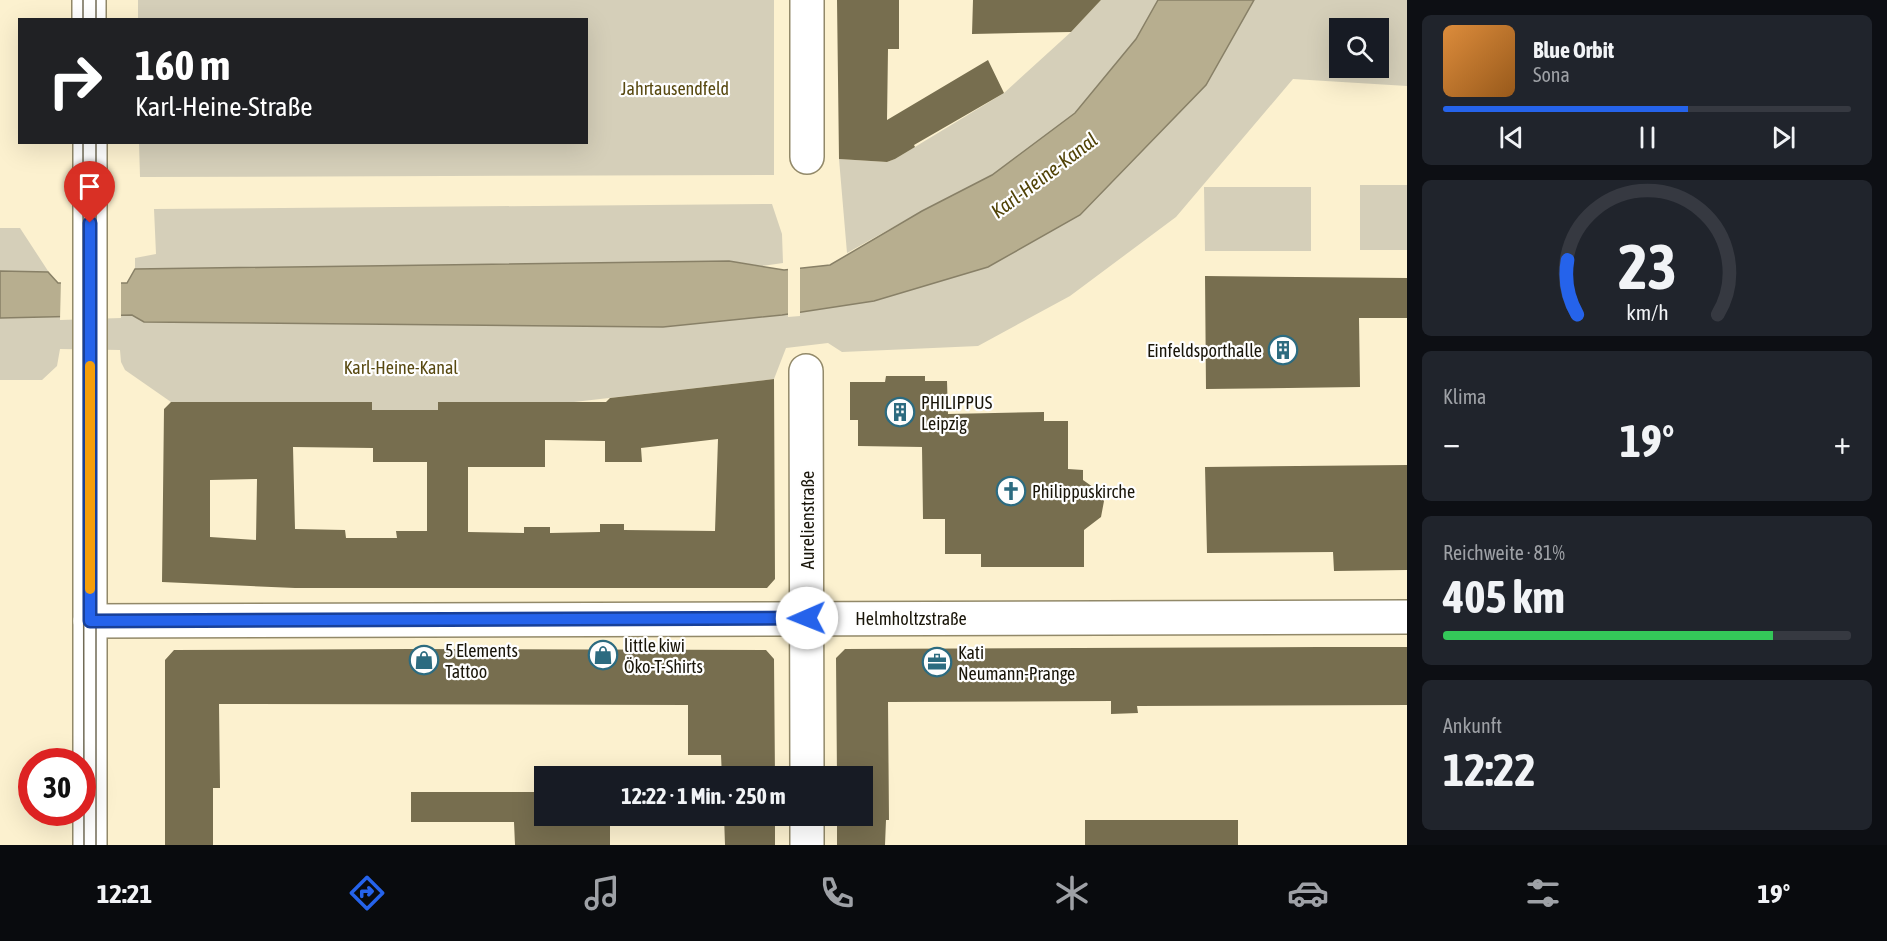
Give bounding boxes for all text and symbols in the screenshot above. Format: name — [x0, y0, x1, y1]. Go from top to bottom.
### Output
map controls — [1329, 18, 1389, 78]
button: search — [1329, 18, 1389, 78]
text: Blue Orbit — [1533, 37, 1614, 63]
text: 160 m — [135, 41, 230, 89]
icon: right — [36, 42, 114, 120]
text: Sona — [1533, 63, 1570, 86]
park label: Jahrtausendfeld — [621, 78, 729, 99]
text: Karl-Heine-Straße — [135, 91, 312, 122]
icon: previous — [1495, 121, 1528, 154]
icon: pause — [1631, 121, 1664, 154]
icon: next — [1767, 121, 1800, 154]
water label: Karl-Heine-Kanal — [986, 128, 1102, 222]
pin — [64, 161, 115, 223]
icon: arrive — [73, 170, 106, 203]
text: 23 — [1618, 231, 1676, 302]
text: km/h — [1626, 300, 1668, 325]
building icon: Einfeldsporthalle — [1267, 334, 1299, 366]
place label: Einfeldsporthalle — [1147, 340, 1262, 361]
park label: Karl-Heine-Kanal — [344, 357, 458, 378]
text: Klima — [1443, 385, 1486, 408]
place label: PHILIPPUS Leipzig — [921, 392, 993, 434]
building icon: PHILIPPUS Leipzig — [884, 396, 916, 428]
text: 19° — [1620, 415, 1674, 467]
text: − — [1443, 423, 1460, 461]
text: + — [1834, 423, 1851, 461]
street label: Aurelienstraße — [797, 471, 818, 569]
church icon: Philippuskirche — [995, 475, 1027, 507]
place label: Philippuskirche — [1032, 481, 1135, 502]
text: Reichweite · 81% — [1443, 541, 1565, 564]
text: 405 km — [1443, 571, 1565, 623]
position arrow — [775, 586, 839, 650]
street label: Helmholtzstraße — [855, 608, 967, 629]
place label: little kiwi Öko-T-Shirts — [624, 635, 703, 677]
shop icon: little kiwi Öko-T-Shirts — [587, 639, 619, 671]
place label: 5 Elements Tattoo — [445, 640, 518, 682]
place label: Kati Neumann-Prange — [958, 642, 1075, 684]
shop icon: 5 Elements Tattoo — [408, 644, 440, 676]
office icon: Kati Neumann-Prange — [921, 646, 953, 678]
text: Ankunft — [1443, 714, 1502, 737]
text: 12:22 — [1443, 744, 1536, 796]
speed limit sign: 30 — [18, 748, 96, 826]
text: 12:22 · 1 Min. · 250 m — [621, 783, 786, 809]
icon: directions — [346, 872, 388, 914]
icon: music — [581, 872, 623, 914]
icon: phone — [816, 872, 858, 914]
icon: climate — [1051, 872, 1093, 914]
icon: car — [1287, 872, 1329, 914]
icon: filters — [1522, 872, 1564, 914]
text: 12:21 — [97, 878, 152, 909]
text: 19° — [1757, 878, 1790, 909]

